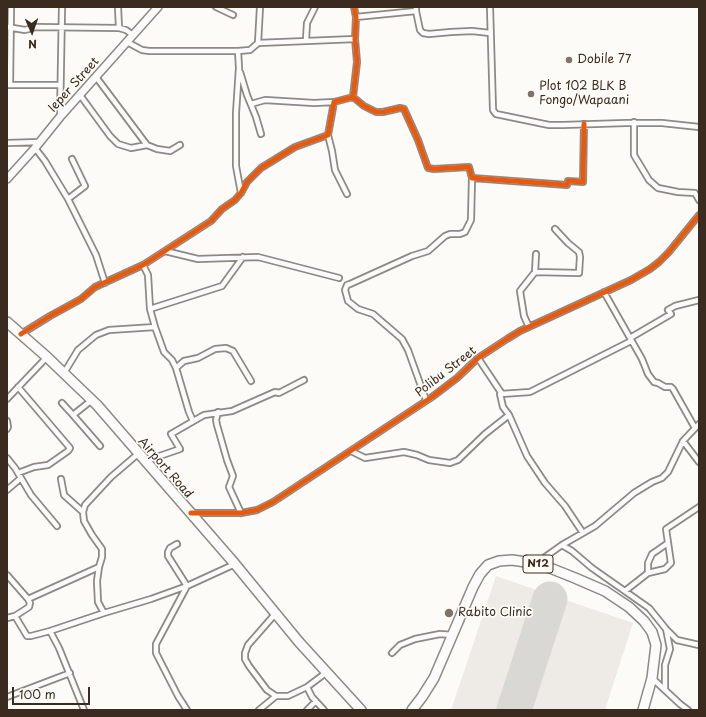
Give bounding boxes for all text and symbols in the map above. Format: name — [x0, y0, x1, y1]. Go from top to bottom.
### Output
north arrow — [12, 12, 52, 52]
text: N — [28, 36, 37, 53]
place label: Dobile 77 — [577, 53, 631, 67]
street label: Ieper Street — [46, 55, 102, 115]
marker: Dobile 77 — [564, 55, 574, 65]
place label: Plot 102 BLK B Fongo/Wapaani — [539, 80, 629, 108]
marker: Plot 102 BLK B Fongo/Wapaani — [526, 89, 536, 99]
street label: Polibu Street — [413, 344, 479, 400]
street label: Airport Road — [135, 435, 195, 501]
road number: N12 — [523, 555, 553, 573]
place label: Rabito Clinic — [458, 606, 532, 620]
marker: Rabito Clinic — [443, 607, 455, 619]
scale bar — [14, 679, 92, 705]
text: 100 m — [19, 685, 56, 703]

